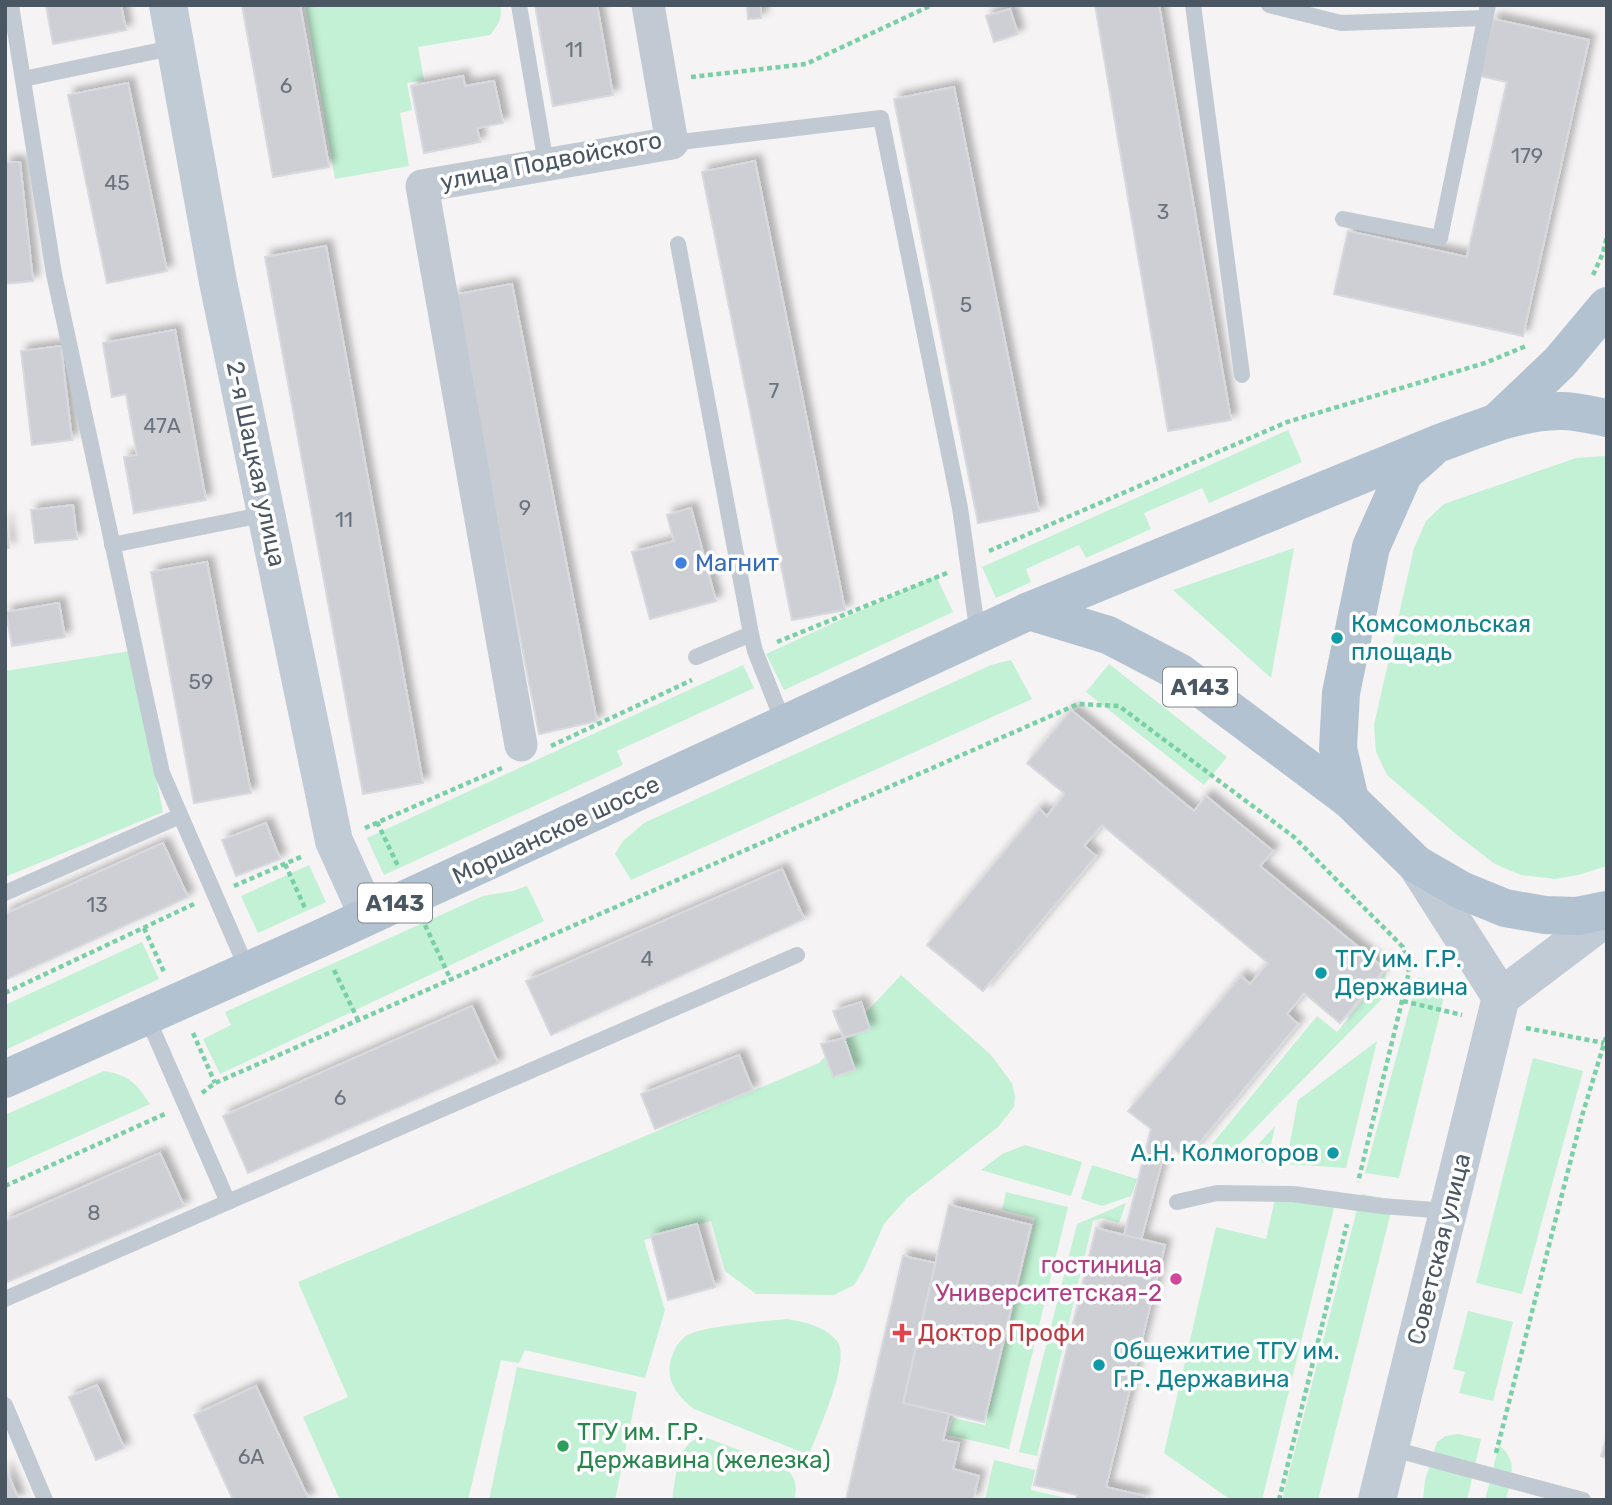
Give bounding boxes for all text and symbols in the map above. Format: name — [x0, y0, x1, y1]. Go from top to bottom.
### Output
house number: 11 — [565, 37, 583, 62]
house number: 6 — [280, 73, 292, 98]
street label: улица Подвойского — [438, 126, 664, 196]
house number: 179 — [1511, 143, 1543, 168]
house number: 45 — [104, 170, 130, 195]
house number: 3 — [1157, 199, 1169, 224]
house number: 5 — [960, 292, 972, 317]
street label: 2-я Шацкая улица — [221, 359, 291, 569]
house number: 7 — [769, 378, 780, 403]
house number: 47А — [143, 413, 181, 438]
house number: 9 — [519, 495, 531, 520]
house number: 11 — [335, 507, 353, 532]
place label: Магнит — [695, 549, 779, 577]
marker: Магнит — [673, 555, 689, 571]
place label: Комсомольская площадь — [1351, 610, 1531, 666]
marker: Комсомольская площадь — [1329, 630, 1345, 646]
road number: А143 — [1163, 667, 1237, 706]
house number: 59 — [189, 669, 213, 694]
street label: Моршанское шоссе — [448, 770, 664, 890]
road number: А143 — [358, 884, 432, 922]
house number: 13 — [86, 892, 108, 917]
place label: ТГУ им. Г.Р. Державина — [1335, 945, 1468, 1001]
house number: 4 — [640, 946, 654, 971]
marker: ТГУ им. Г.Р. Державина — [1313, 965, 1329, 981]
house number: 6 — [334, 1085, 346, 1110]
place label: А.Н. Колмогоров — [1131, 1139, 1319, 1167]
marker: А.Н. Колмогоров — [1325, 1145, 1341, 1161]
street label: Советская улица — [1402, 1150, 1476, 1348]
house number: 8 — [87, 1200, 101, 1225]
place label: гостиница Университетская-2 — [935, 1251, 1162, 1307]
marker: гостиница Университетская-2 — [1168, 1271, 1184, 1287]
place label: Доктор Профи — [918, 1319, 1085, 1347]
marker: Доктор Профи — [892, 1323, 912, 1343]
place label: Общежитие ТГУ им. Г.Р. Державина — [1113, 1337, 1340, 1393]
marker: Общежитие ТГУ им. Г.Р. Державина — [1091, 1357, 1107, 1373]
place label: ТГУ им. Г.Р. Державина (железка) — [577, 1418, 831, 1474]
marker: ТГУ им. Г.Р. Державина (железка) — [555, 1438, 571, 1454]
house number: 6А — [238, 1444, 264, 1469]

